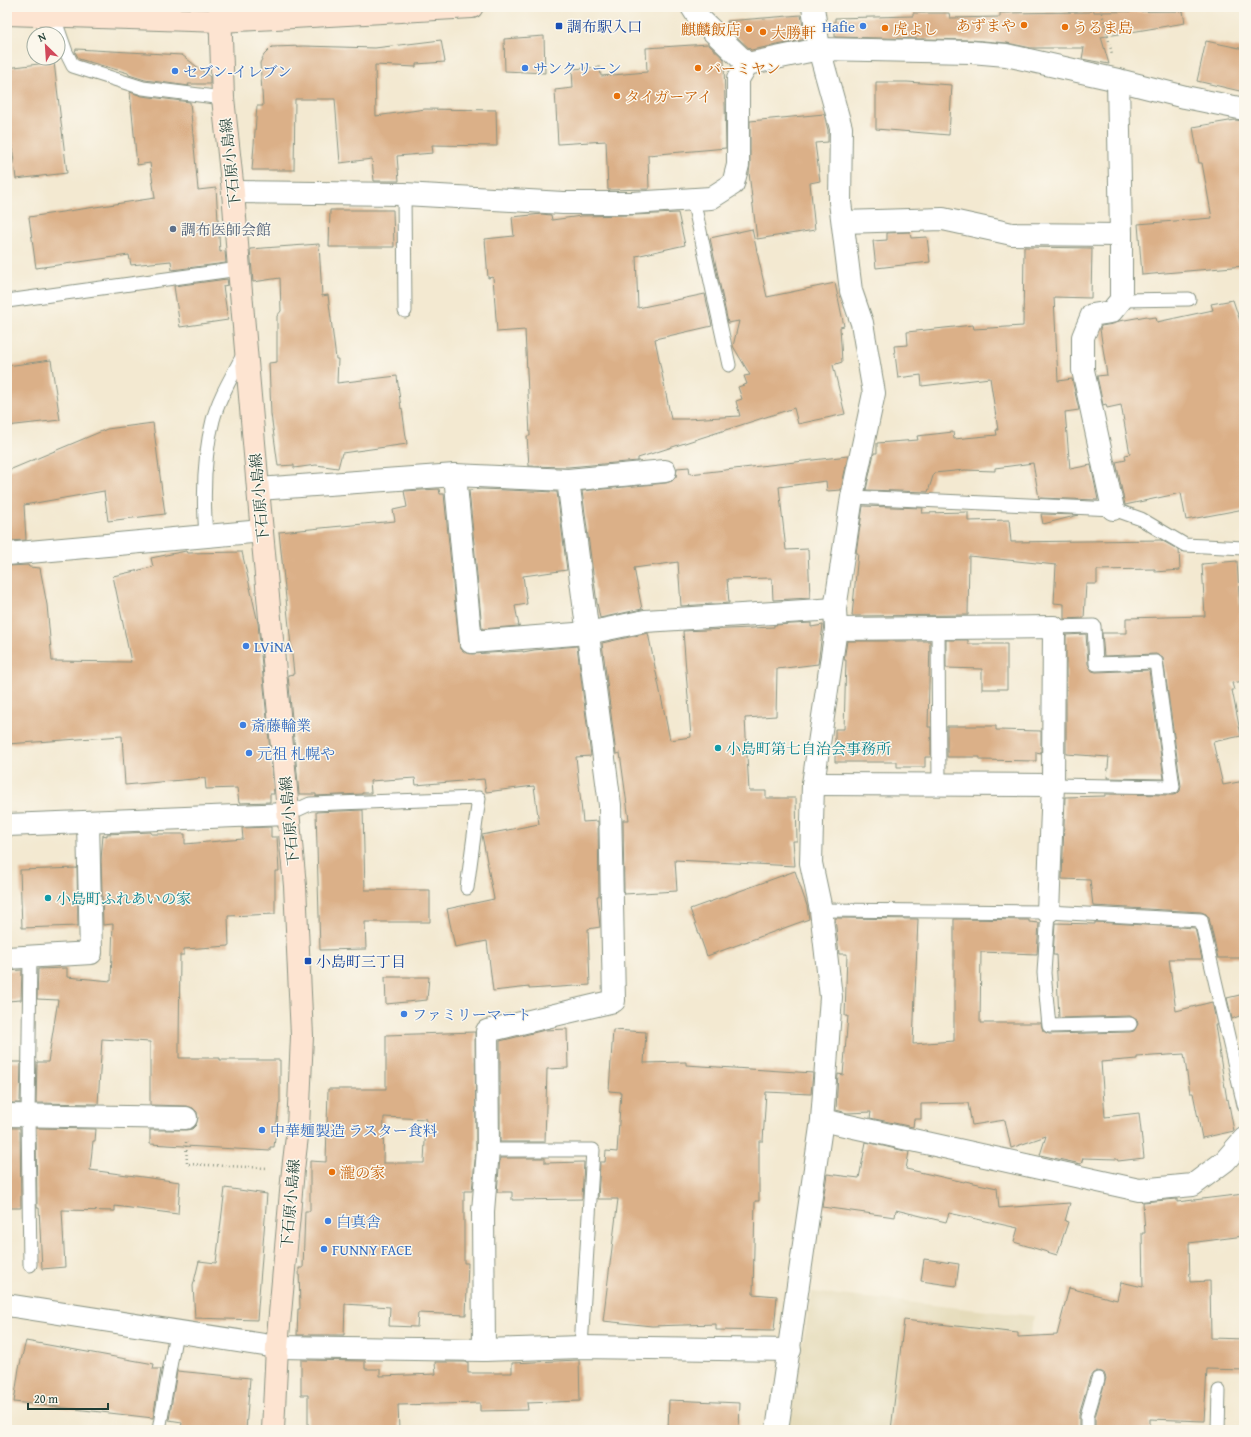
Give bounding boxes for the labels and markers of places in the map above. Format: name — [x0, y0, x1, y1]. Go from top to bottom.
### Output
place label: あずまや — [956, 15, 1016, 36]
place label: 調布駅入口 — [567, 16, 642, 37]
place label: Hafie — [822, 16, 855, 37]
place label: うるま島 — [1073, 17, 1133, 38]
place label: 虎よし — [893, 18, 938, 39]
place label: 麒麟飯店 — [681, 19, 741, 40]
marker: あずまや — [1019, 20, 1029, 30]
marker: 調布駅入口 — [554, 21, 564, 31]
marker: Hafie — [858, 21, 868, 31]
place label: 大勝軒 — [771, 22, 816, 43]
marker: うるま島 — [1060, 22, 1070, 32]
marker: 虎よし — [880, 23, 890, 33]
marker: 麒麟飯店 — [744, 24, 754, 34]
marker: 大勝軒 — [758, 27, 768, 37]
place label: サンクリーン — [533, 58, 622, 79]
place label: バーミヤン — [706, 58, 781, 79]
place label: セブン-イレブン — [183, 61, 292, 82]
marker: サンクリーン — [520, 63, 530, 73]
marker: バーミヤン — [693, 63, 703, 73]
marker: セブン-イレブン — [170, 66, 180, 76]
place label: タイガーアイ — [625, 86, 712, 107]
marker: タイガーアイ — [612, 91, 622, 101]
place label: 調布医師会館 — [181, 219, 271, 240]
marker: 調布医師会館 — [168, 224, 178, 234]
place label: LViNA — [254, 636, 293, 657]
marker: LViNA — [241, 641, 251, 651]
place label: 斎藤輪業 — [251, 715, 311, 736]
marker: 斎藤輪業 — [238, 720, 248, 730]
place label: 小島町第七自治会事務所 — [726, 738, 891, 759]
place label: 元祖 札幌や — [257, 743, 335, 764]
marker: 小島町第七自治会事務所 — [713, 743, 723, 753]
marker: 元祖 札幌や — [244, 748, 254, 758]
place label: 小島町ふれあいの家 — [56, 888, 191, 909]
marker: 小島町ふれあいの家 — [43, 893, 53, 903]
place label: 小島町三丁目 — [316, 951, 406, 972]
marker: 小島町三丁目 — [303, 956, 313, 966]
place label: ファミリーマート — [412, 1004, 532, 1025]
marker: ファミリーマート — [399, 1009, 409, 1019]
place label: 中華麺製造 ラスター食料 — [270, 1120, 438, 1141]
marker: 中華麺製造 ラスター食料 — [257, 1125, 267, 1135]
place label: 瀧の家 — [340, 1162, 385, 1183]
marker: 瀧の家 — [327, 1167, 337, 1177]
place label: 白真舎 — [336, 1211, 381, 1232]
marker: 白真舎 — [323, 1216, 333, 1226]
place label: FUNNY FACE — [332, 1239, 412, 1260]
marker: FUNNY FACE — [319, 1244, 329, 1254]

